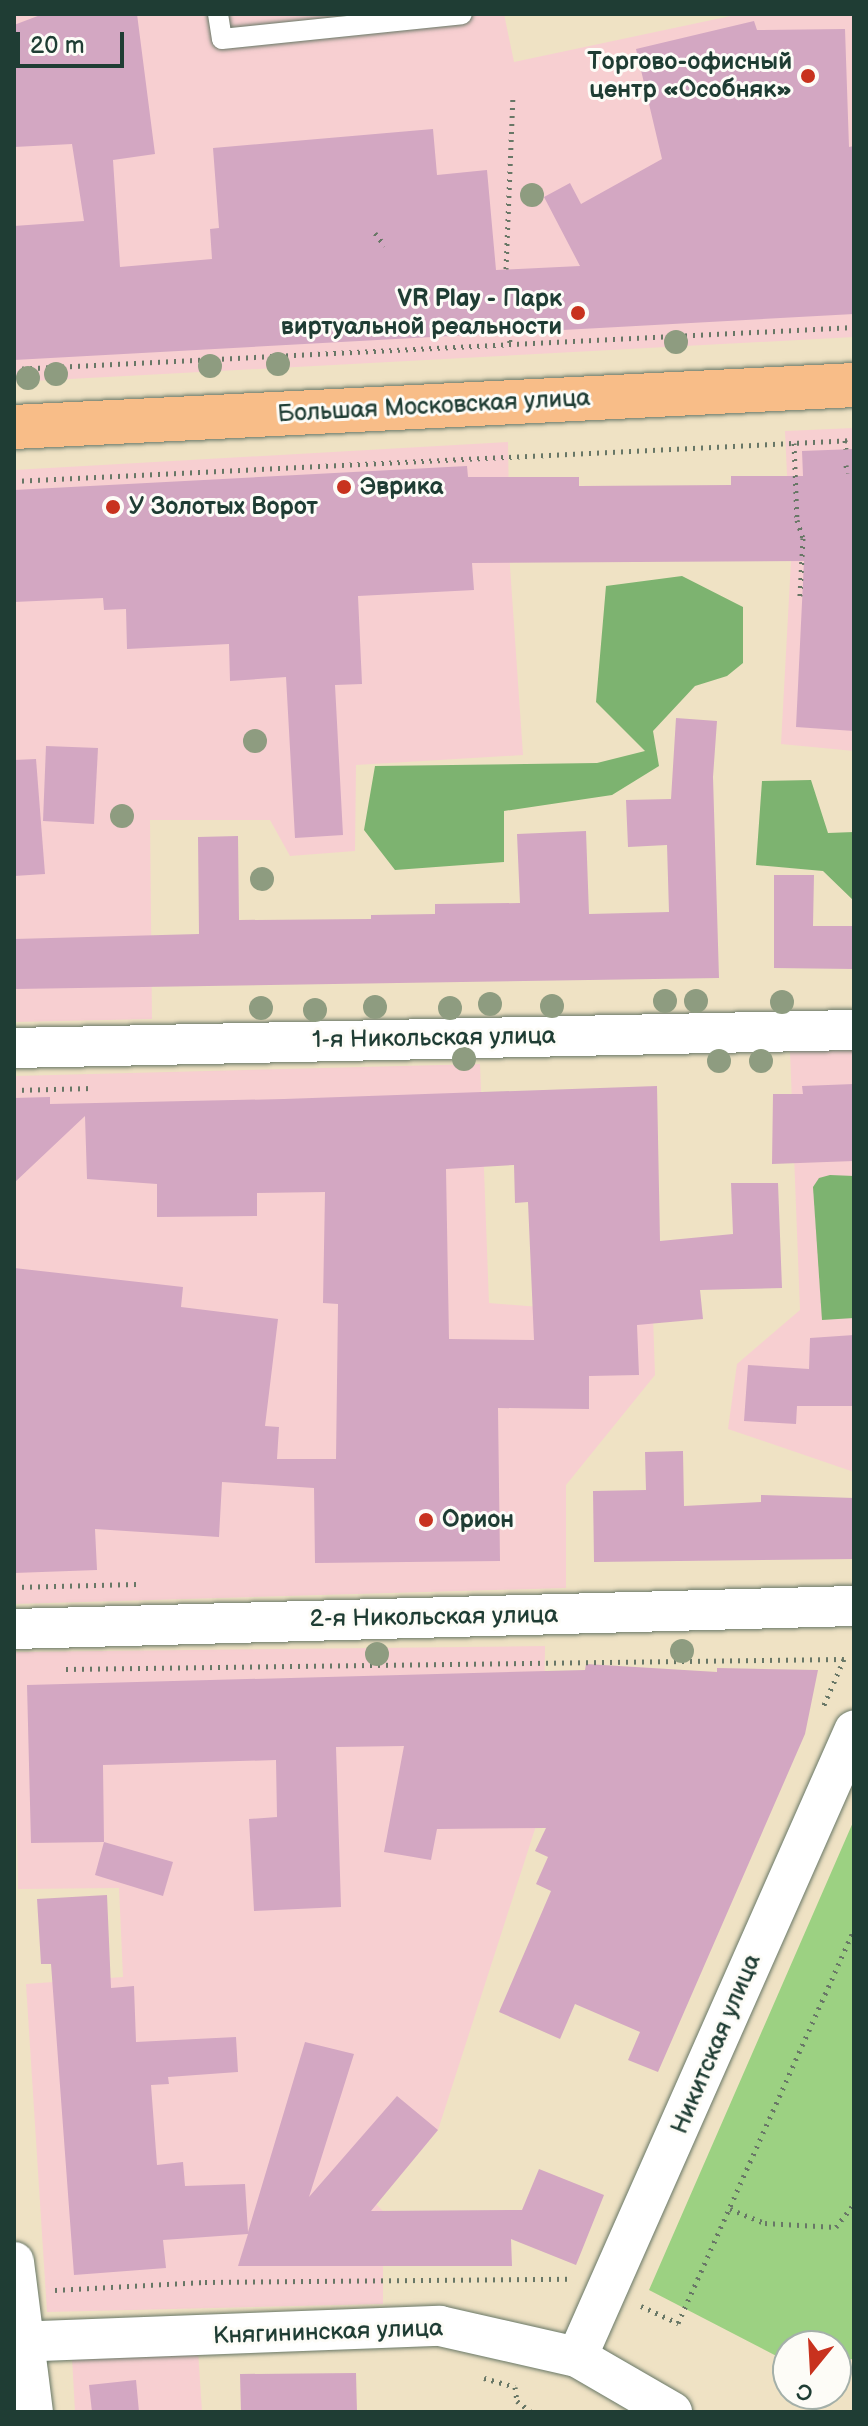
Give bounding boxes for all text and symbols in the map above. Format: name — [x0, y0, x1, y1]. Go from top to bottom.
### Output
scale bar — [20, 16, 128, 66]
text: 20 m — [30, 31, 85, 60]
place label: Торгово-офисный центр «Особняк» — [587, 48, 792, 104]
marker: Торгово-офисный центр «Особняк» — [799, 67, 817, 85]
place label: VR Play - Парк виртуальной реальности — [281, 285, 562, 341]
marker: VR Play - Парк виртуальной реальности — [569, 304, 587, 322]
street label: Большая Московская улица — [277, 383, 591, 429]
place label: Эврика — [360, 473, 444, 501]
marker: Эврика — [335, 478, 353, 496]
place label: У Золотых Ворот — [129, 493, 318, 521]
marker: У Золотых Ворот — [104, 498, 122, 516]
street label: 1-я Никольская улица — [312, 1021, 556, 1055]
place label: Орион — [442, 1506, 514, 1534]
marker: Орион — [417, 1511, 435, 1529]
street label: 2-я Никольская улица — [309, 1600, 559, 1634]
street label: Никитская улица — [665, 1950, 767, 2138]
street label: Княгининская улица — [212, 2314, 444, 2350]
north arrow — [772, 2330, 852, 2410]
text: С — [794, 2376, 817, 2407]

